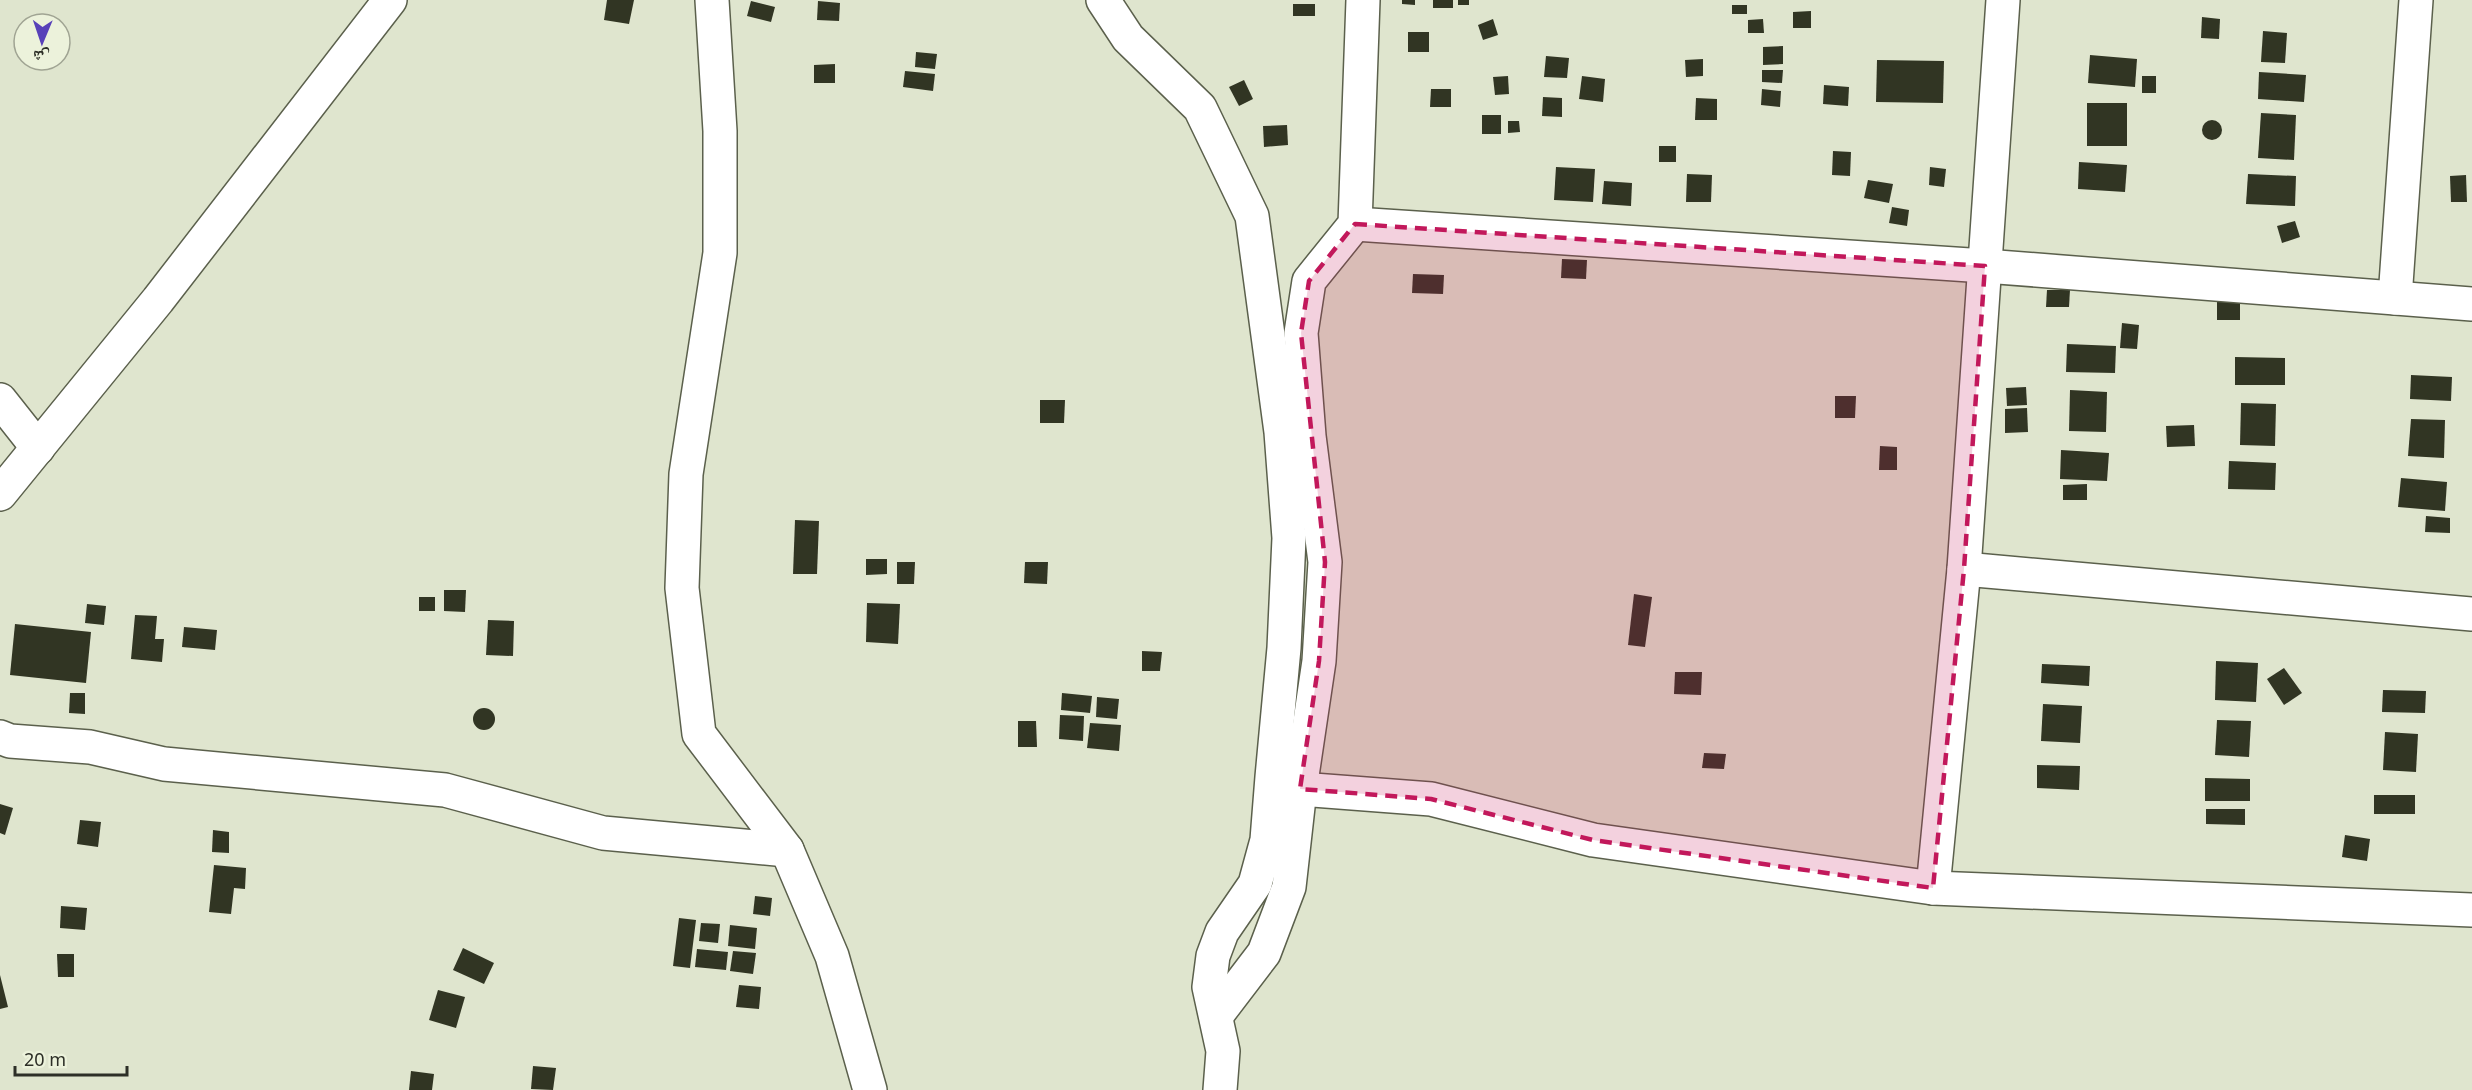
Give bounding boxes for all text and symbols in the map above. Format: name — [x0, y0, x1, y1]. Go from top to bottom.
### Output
north arrow — [12, 12, 72, 72]
text: ش — [33, 46, 50, 68]
scale bar — [15, 1039, 128, 1077]
text: 20 m — [24, 1047, 66, 1071]

